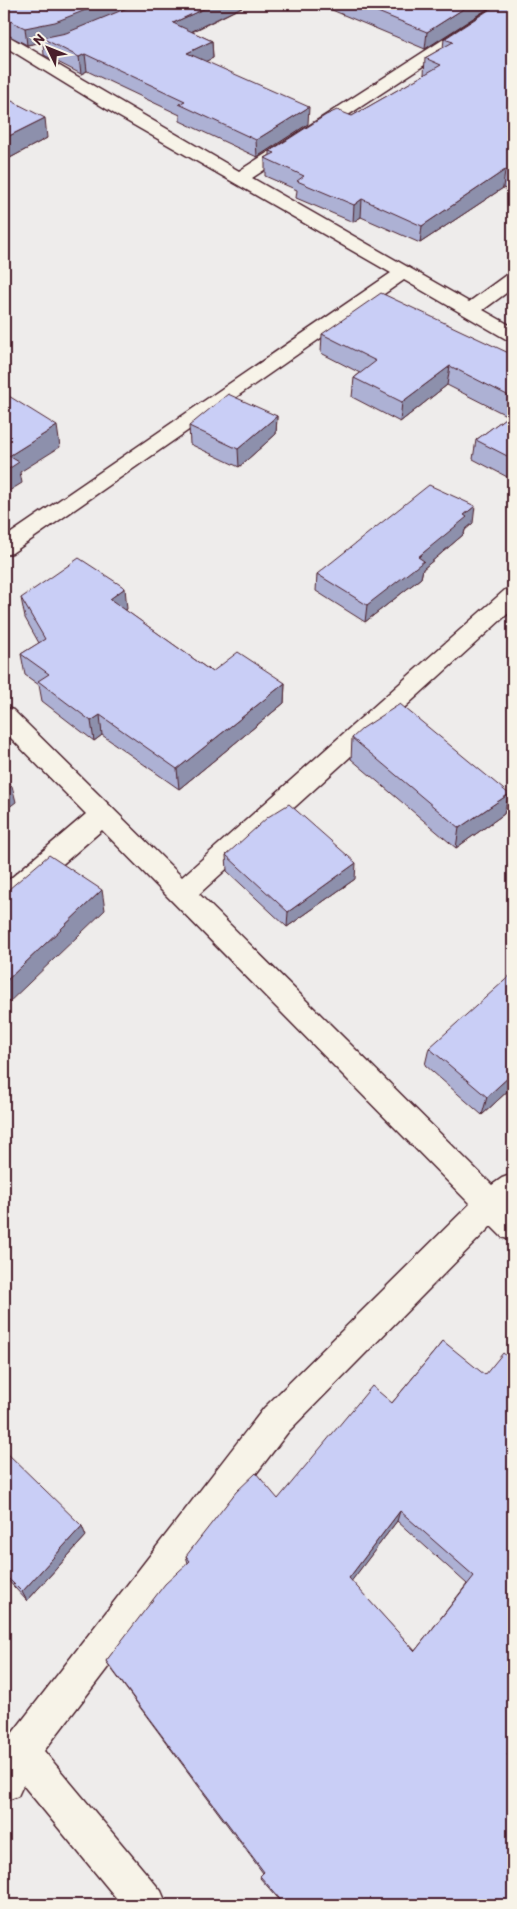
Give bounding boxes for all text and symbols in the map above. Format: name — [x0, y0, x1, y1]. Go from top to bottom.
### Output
north arrow — [22, 22, 72, 72]
text: N — [29, 30, 48, 49]

